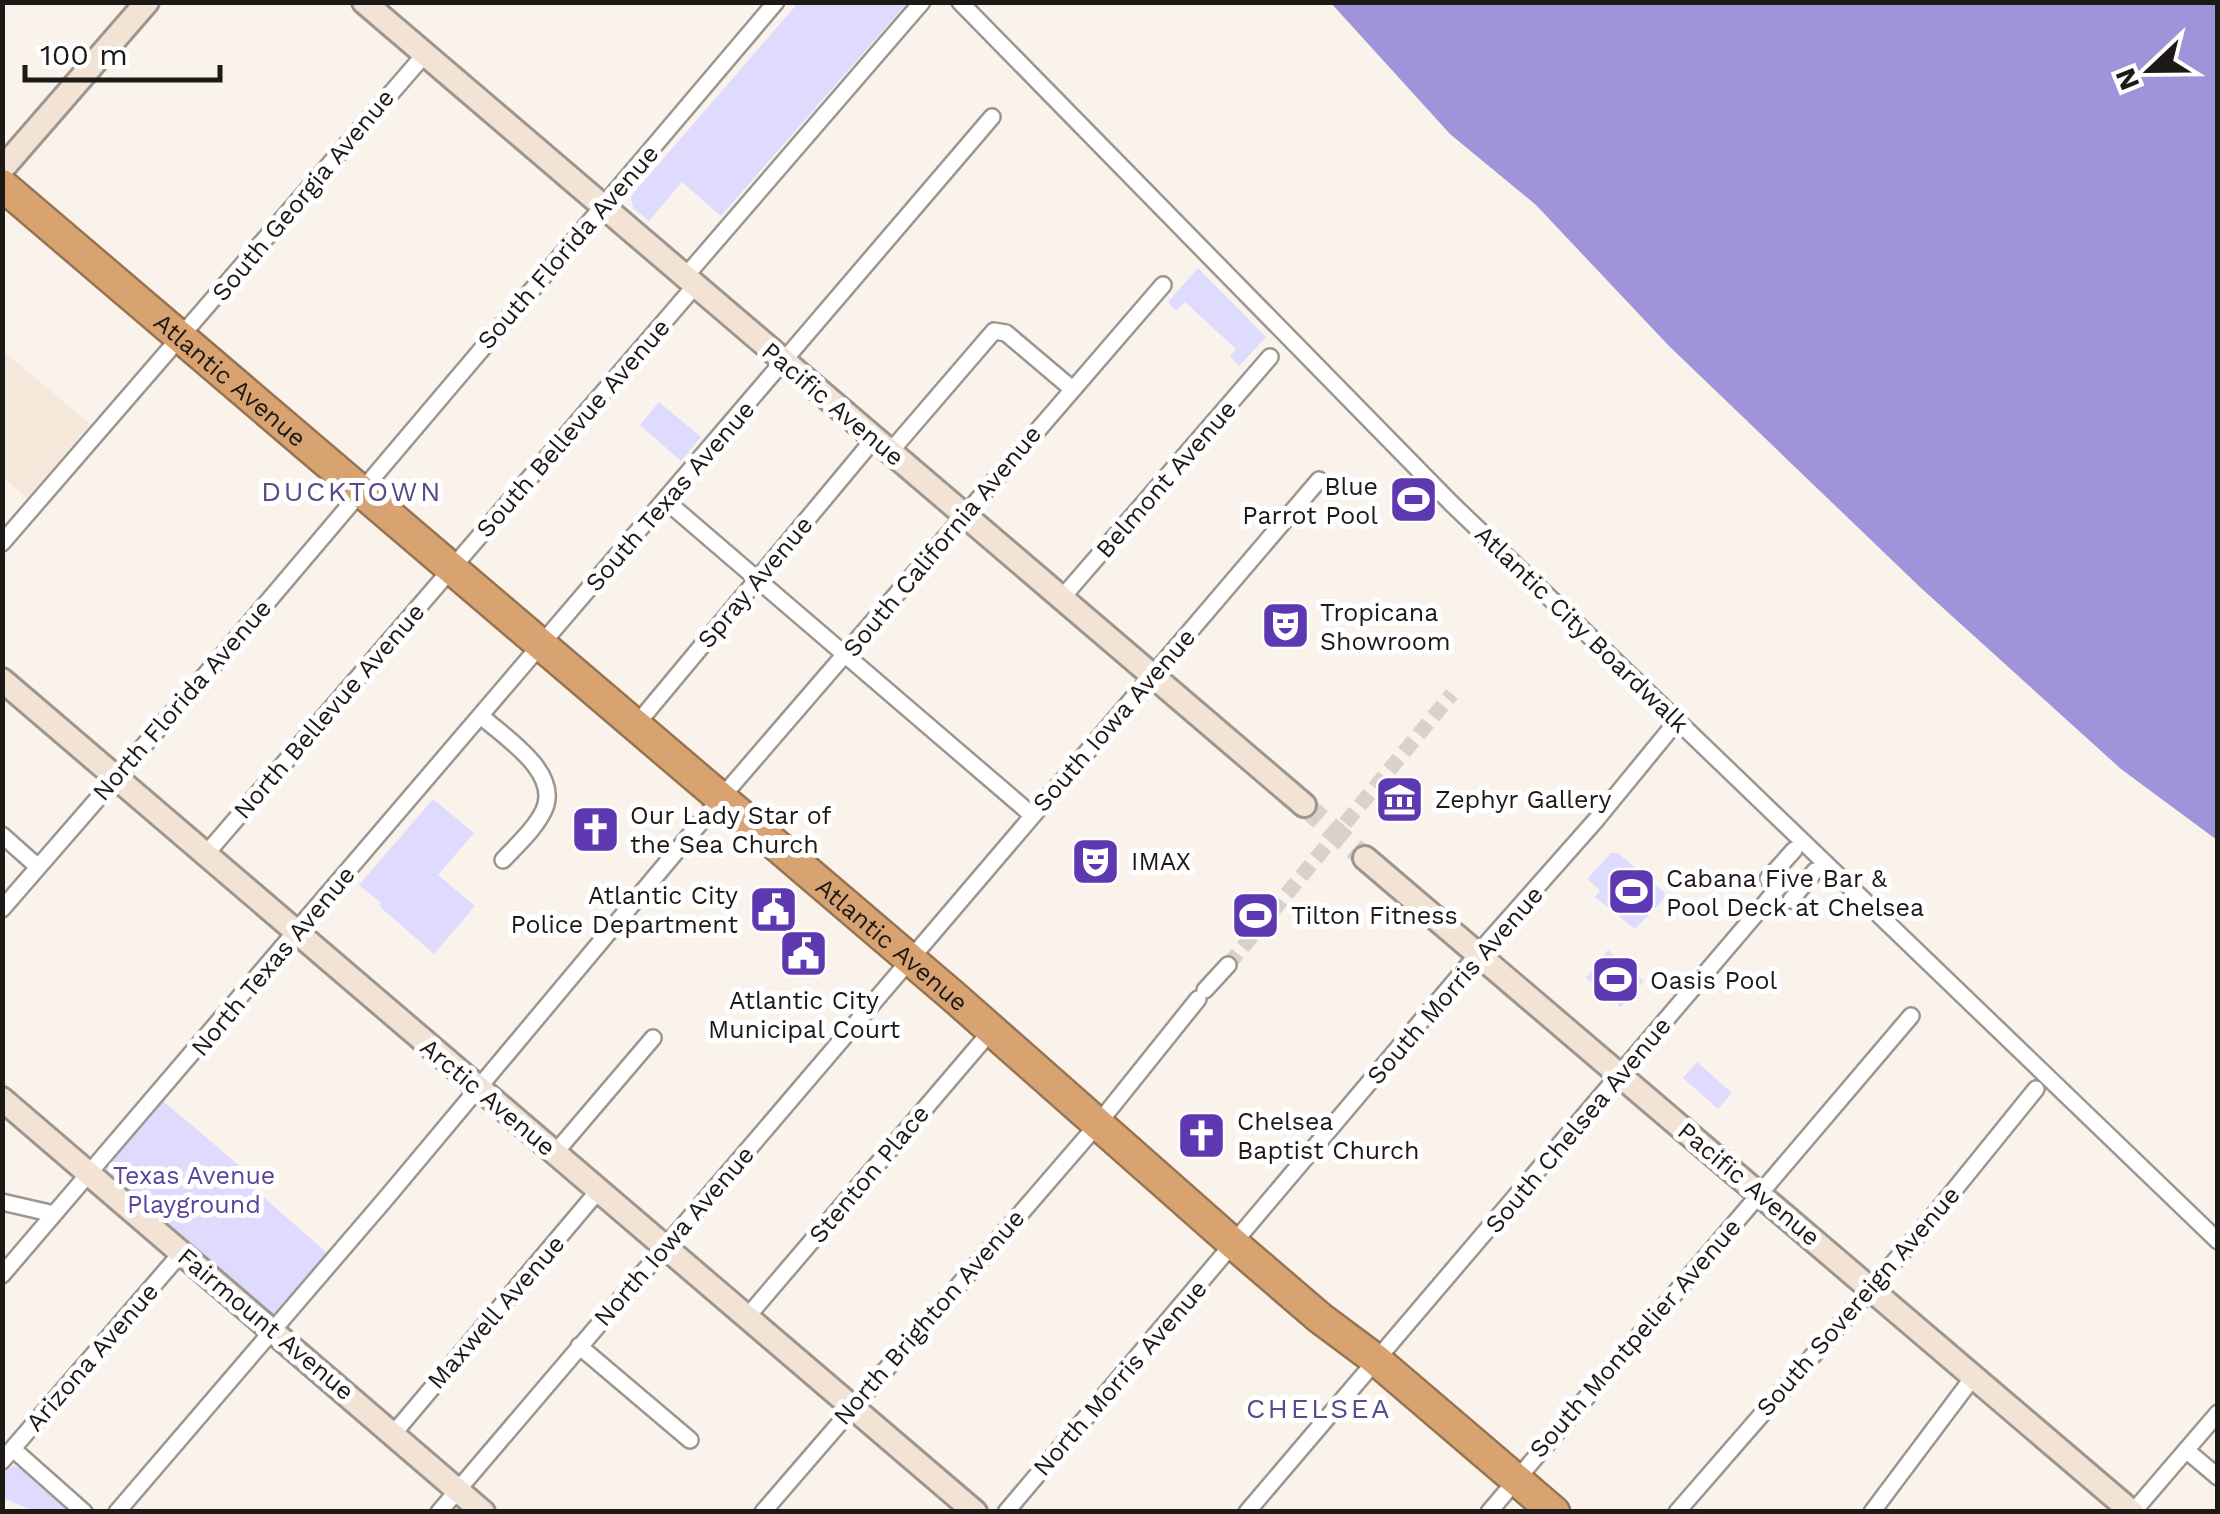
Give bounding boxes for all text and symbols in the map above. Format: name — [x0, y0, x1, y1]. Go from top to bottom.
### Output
scale bar — [25, 20, 220, 82]
north arrow — [2100, 20, 2200, 120]
text: 100 m — [40, 37, 128, 72]
text: N — [2108, 63, 2146, 95]
street label: South Georgia Avenue — [206, 83, 400, 307]
street label: South Florida Avenue — [471, 139, 665, 355]
street label: Atlantic Avenue — [148, 307, 312, 452]
street label: South Bellevue Avenue — [470, 313, 676, 543]
street label: Pacific Avenue — [756, 336, 910, 472]
street label: Belmont Avenue — [1090, 394, 1242, 564]
street label: South Texas Avenue — [579, 395, 761, 597]
street label: South California Avenue — [837, 420, 1047, 662]
place label: Blue Parrot Pool — [1242, 472, 1378, 530]
sports icon: Blue Parrot Pool — [1387, 474, 1439, 526]
district label: DUCKTOWN — [261, 475, 443, 508]
street label: Spray Avenue — [691, 510, 819, 654]
street label: Atlantic City Boardwalk — [1469, 519, 1695, 739]
street label: North Florida Avenue — [87, 593, 277, 807]
street label: North Bellevue Avenue — [228, 597, 430, 825]
place label: Tropicana Showroom — [1320, 598, 1451, 656]
theatre icon: Tropicana Showroom — [1259, 600, 1311, 652]
street label: South Iowa Avenue — [1027, 623, 1201, 817]
museum icon: Zephyr Gallery — [1374, 773, 1426, 825]
place label: Zephyr Gallery — [1435, 785, 1612, 814]
place label: Our Lady Star of the Sea Church — [630, 801, 831, 859]
church icon: Our Lady Star of the Sea Church — [569, 803, 621, 855]
theatre icon: IMAX — [1070, 835, 1122, 887]
place label: IMAX — [1131, 847, 1191, 876]
street label: North Texas Avenue — [185, 860, 361, 1062]
place label: Cabana Five Bar & Pool Deck at Chelsea — [1666, 864, 1924, 922]
sports icon: Cabana Five Bar & Pool Deck at Chelsea — [1605, 866, 1657, 918]
street label: Atlantic Avenue — [810, 871, 974, 1017]
street label: South Morris Avenue — [1361, 880, 1549, 1090]
place label: Atlantic City Police Department — [510, 881, 739, 939]
public building icon: Atlantic City Police Department — [747, 883, 799, 935]
sports icon: Tilton Fitness — [1230, 889, 1282, 941]
place label: Tilton Fitness — [1291, 901, 1458, 930]
public building icon: Atlantic City Municipal Court — [778, 928, 830, 980]
sports icon: Oasis Pool — [1589, 954, 1641, 1006]
place label: Oasis Pool — [1650, 966, 1777, 995]
place label: Atlantic City Municipal Court — [708, 986, 901, 1044]
street label: South Chelsea Avenue — [1479, 1011, 1677, 1239]
street label: Arctic Avenue — [415, 1032, 561, 1162]
street label: Stenton Place — [803, 1099, 935, 1249]
place label: Chelsea Baptist Church — [1237, 1107, 1420, 1165]
church icon: Chelsea Baptist Church — [1176, 1109, 1228, 1161]
street label: Pacific Avenue — [1672, 1116, 1826, 1252]
street label: North Iowa Avenue — [588, 1140, 760, 1332]
park label: Texas Avenue Playground — [113, 1161, 275, 1219]
street label: South Sovereign Avenue — [1750, 1180, 1966, 1422]
street label: North Brighton Avenue — [828, 1203, 1030, 1431]
street label: South Montpelier Avenue — [1523, 1213, 1747, 1463]
street label: Maxwell Avenue — [421, 1229, 571, 1395]
street label: Fairmount Avenue — [172, 1242, 360, 1406]
street label: North Morris Avenue — [1027, 1274, 1213, 1482]
street label: Arizona Avenue — [20, 1277, 164, 1437]
district label: CHELSEA — [1246, 1392, 1392, 1425]

